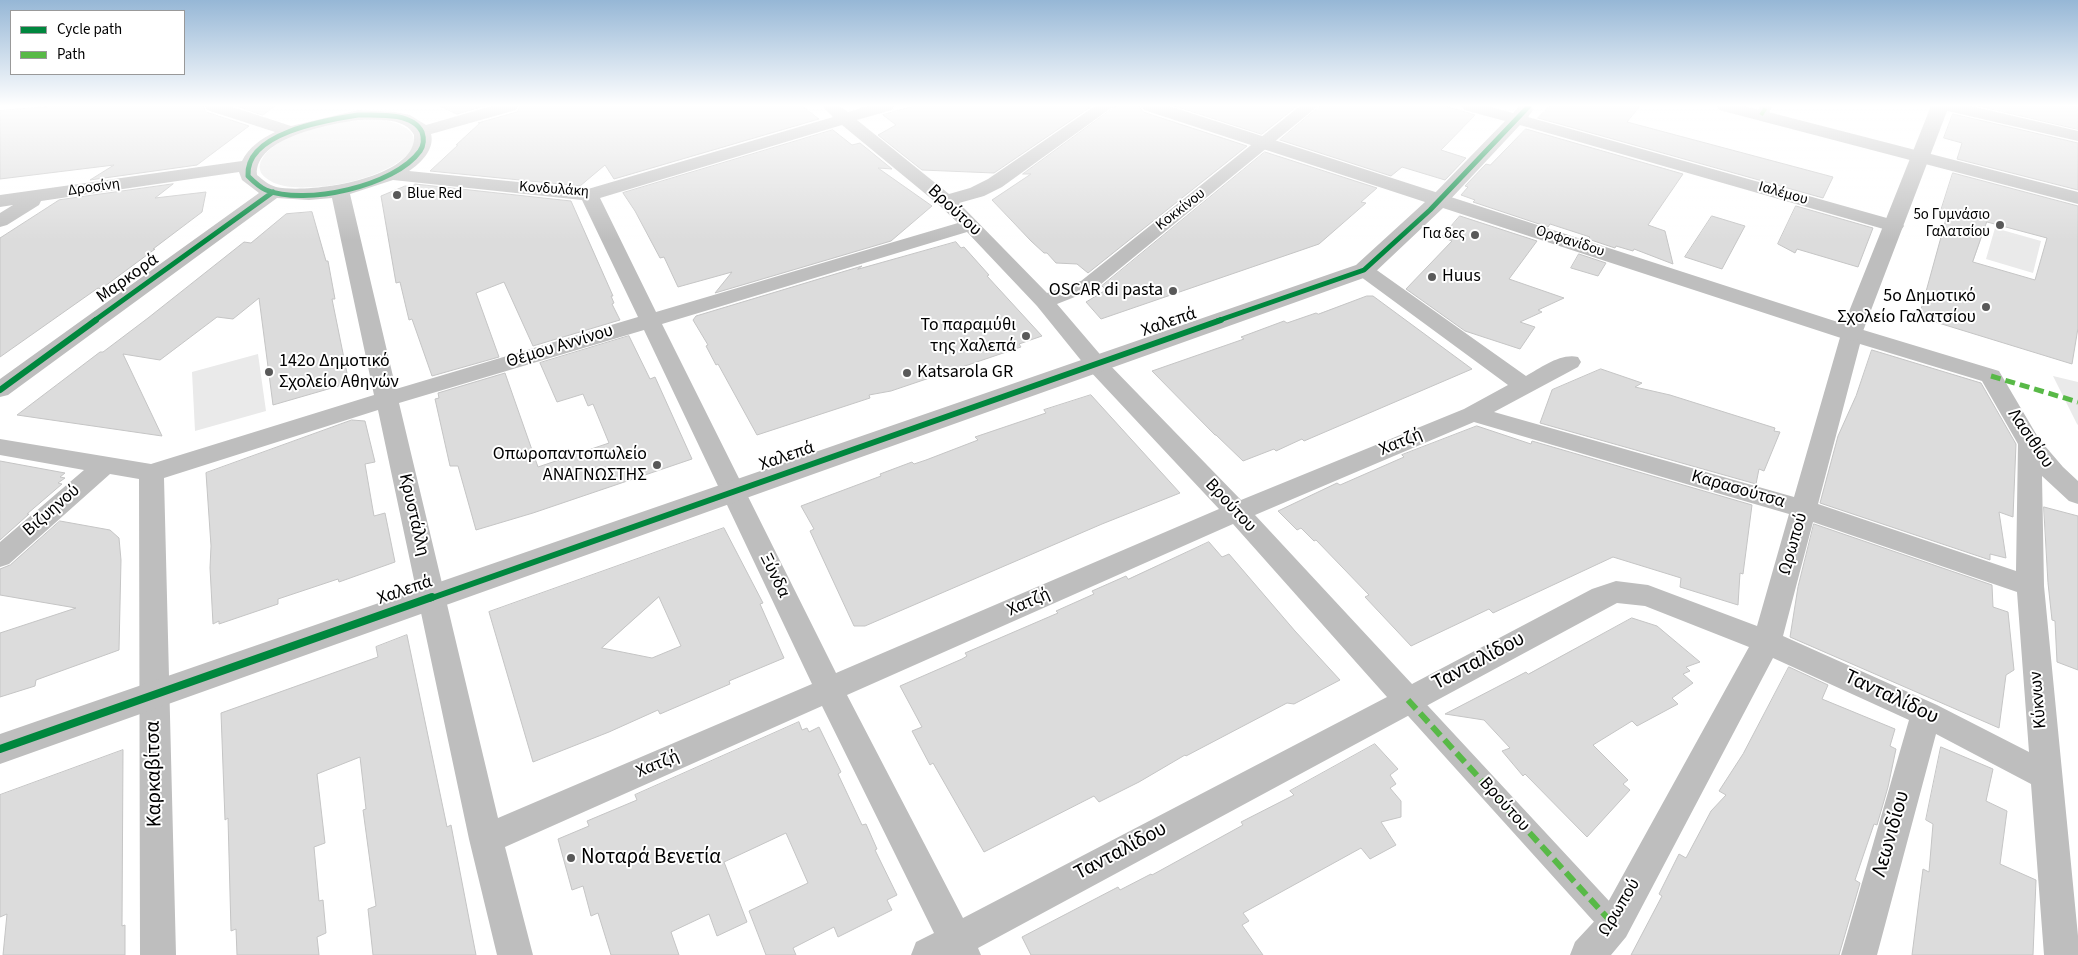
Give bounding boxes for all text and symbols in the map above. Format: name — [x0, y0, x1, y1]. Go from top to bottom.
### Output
legend — [10, 10, 185, 75]
text: Cycle path — [57, 19, 122, 40]
text: Path — [57, 44, 85, 65]
street label: Δροσίνη — [67, 175, 121, 201]
street label: Ιαλέμου — [1756, 178, 1810, 210]
street label: Κονδυλάκη — [518, 179, 590, 201]
street label: Βρούτου — [923, 181, 985, 241]
street label: Κοκκίνου — [1153, 185, 1209, 235]
place label: Blue Red — [407, 186, 462, 204]
marker: Blue Red — [391, 189, 403, 201]
place label: 5ο Γυμνάσιο Γαλατσίου — [1913, 207, 1990, 242]
marker: 5ο Γυμνάσιο Γαλατσίου — [1994, 219, 2006, 231]
street label: Ορφανίδου — [1533, 222, 1607, 262]
place label: Για δες — [1423, 226, 1465, 244]
marker: Για δες — [1469, 229, 1481, 241]
street label: Μαρκορά — [93, 249, 163, 309]
place label: Huus — [1442, 266, 1481, 288]
marker: Huus — [1426, 271, 1438, 283]
place label: OSCAR di pasta — [1049, 280, 1163, 302]
marker: OSCAR di pasta — [1167, 285, 1179, 297]
place label: 5ο Δημοτικό Σχολείο Γαλατσίου — [1837, 286, 1976, 328]
marker: 5ο Δημοτικό Σχολείο Γαλατσίου — [1980, 301, 1992, 313]
street label: Χαλεπά — [1139, 304, 1199, 342]
place label: Το παραμύθι της Χαλεπά — [920, 315, 1016, 358]
street label: Θέμου Αννίνου — [504, 321, 616, 373]
marker: Το παραμύθι της Χαλεπά — [1020, 330, 1032, 342]
place label: 142ο Δημοτικό Σχολείο Αθηνών — [279, 351, 399, 394]
place label: Katsarola GR — [917, 362, 1013, 384]
marker: 142ο Δημοτικό Σχολείο Αθηνών — [263, 366, 275, 378]
marker: Katsarola GR — [901, 367, 913, 379]
street label: Λασιθίου — [2002, 405, 2058, 473]
street label: Χατζή — [1376, 424, 1426, 462]
street label: Χαλεπά — [757, 438, 817, 476]
place label: Οπωροπαντοπωλείο ΑΝΑΓΝΩΣΤΗΣ — [493, 444, 647, 486]
marker: Οπωροπαντοπωλείο ΑΝΑΓΝΩΣΤΗΣ — [651, 459, 663, 471]
street label: Καρασούτσα — [1689, 466, 1787, 514]
street label: Κρυστάλλη — [393, 472, 433, 558]
street label: Βρούτου — [1200, 475, 1260, 537]
street label: Βιζυηνού — [19, 480, 85, 542]
street label: Ωρωπού — [1775, 510, 1813, 578]
street label: Ξύνδα — [754, 550, 794, 602]
street label: Χαλεπά — [375, 572, 435, 610]
street label: Χατζή — [1004, 584, 1054, 622]
street label: Τανταλίδου — [1428, 627, 1530, 697]
street label: Τανταλίδου — [1840, 665, 1942, 731]
street label: Κύκνων — [2026, 671, 2052, 729]
street label: Καρκαβίτσα — [141, 721, 169, 827]
street label: Χατζή — [633, 746, 683, 784]
street label: Βρούτου — [1474, 773, 1534, 837]
street label: Λεωνιδίου — [1868, 788, 1916, 880]
street label: Τανταλίδου — [1070, 817, 1172, 887]
place label: Νοταρά Βενετία — [581, 845, 721, 871]
marker: Νοταρά Βενετία — [565, 852, 577, 864]
street label: Ωρωπού — [1594, 875, 1646, 941]

